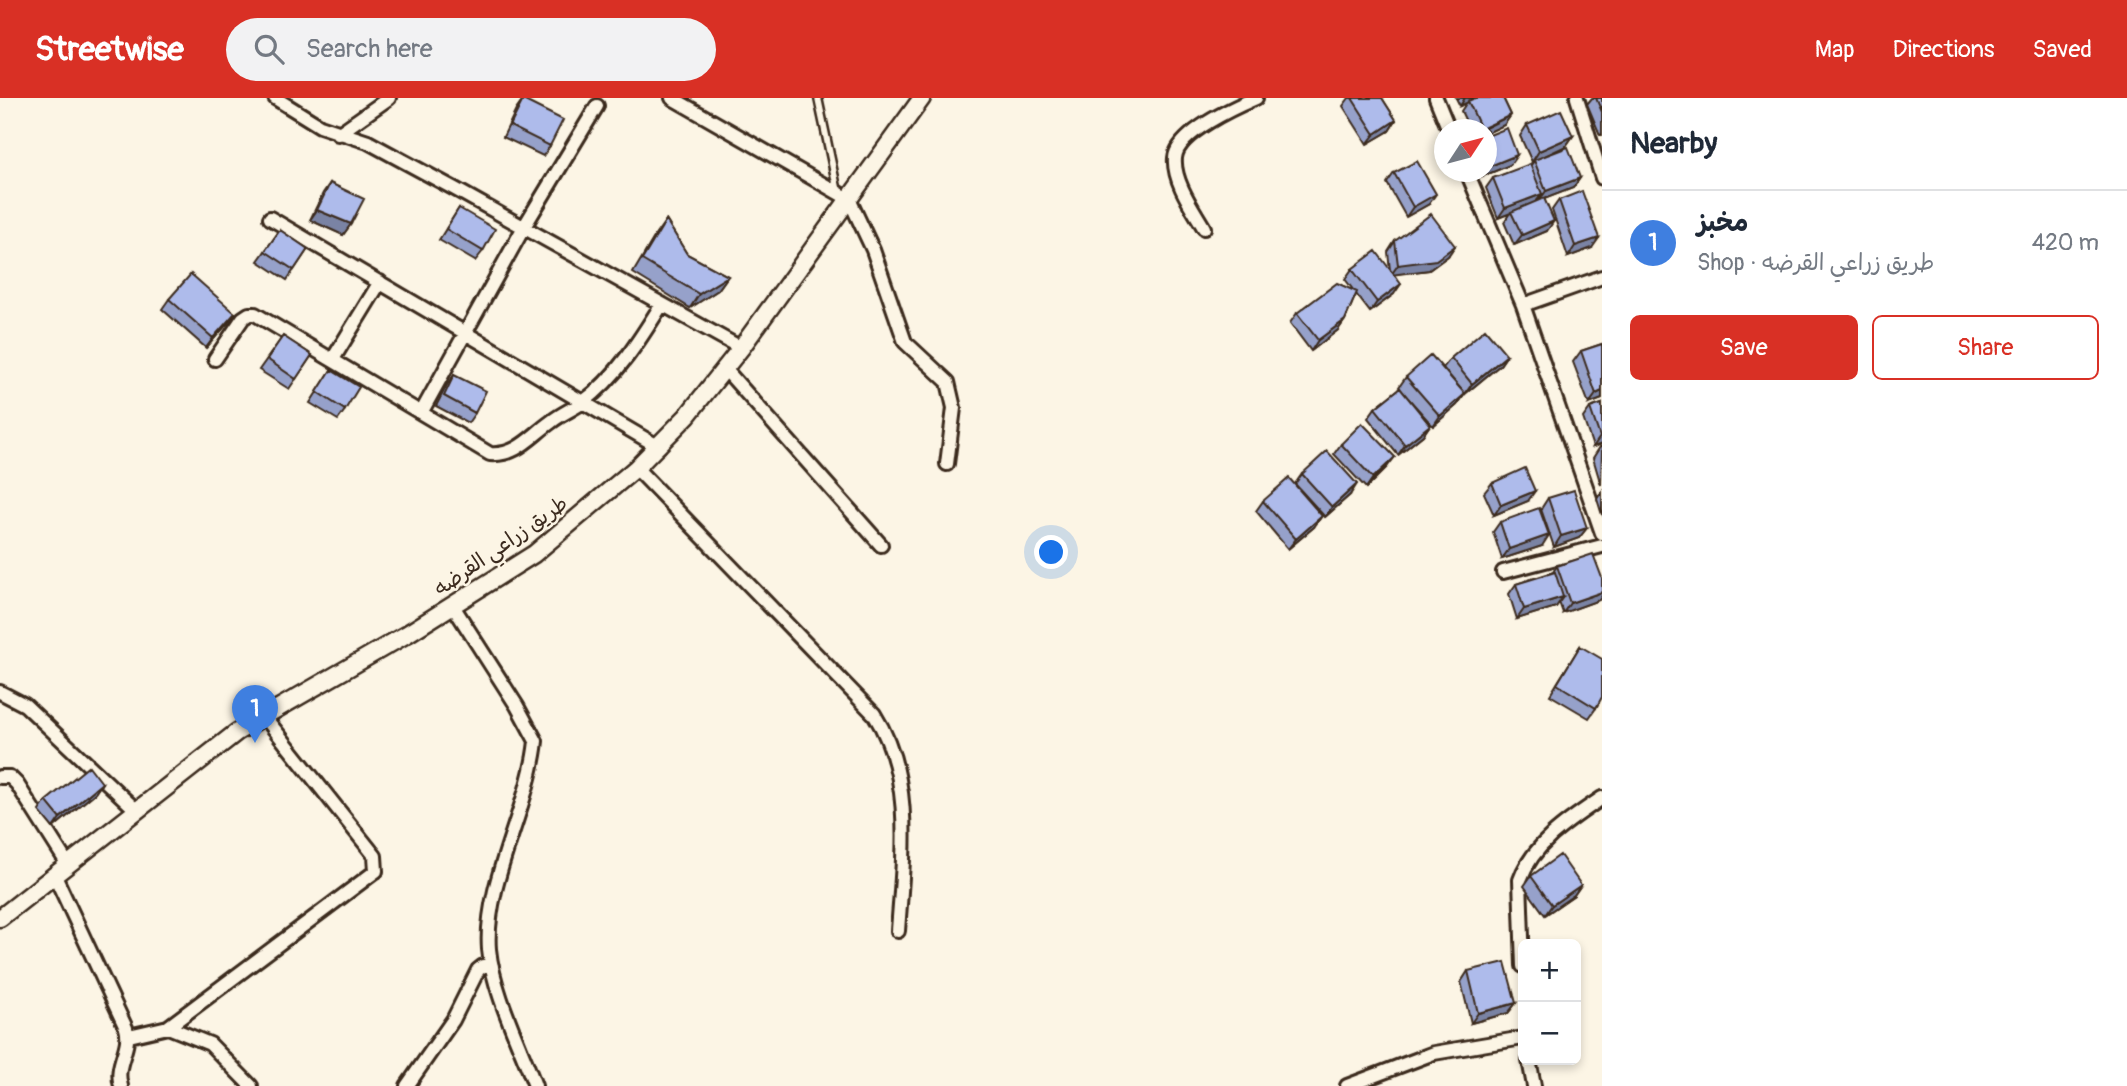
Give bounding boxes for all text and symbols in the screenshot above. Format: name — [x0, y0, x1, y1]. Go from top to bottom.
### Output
search box — [226, 18, 716, 81]
text: Streetwise — [35, 29, 184, 70]
icon: search — [250, 30, 288, 68]
text: Search here — [306, 33, 433, 65]
text: Map — [1815, 35, 1855, 64]
text: Directions — [1893, 35, 1994, 64]
text: Saved — [2032, 35, 2092, 64]
north arrow — [1434, 119, 1497, 182]
text: Nearby — [1630, 125, 1717, 162]
text: مخبز — [1697, 207, 1748, 239]
text: 1 — [1649, 228, 1658, 257]
text: 420 m — [2032, 228, 2099, 257]
text: Shop · طريق زراعي القرضه — [1697, 248, 1934, 277]
button: Save — [1630, 315, 1858, 380]
button: Share — [1872, 315, 2099, 380]
street label: طريق زراعي القرضه — [429, 490, 576, 606]
your location — [1034, 535, 1068, 569]
pin: 1 — [232, 685, 278, 743]
map controls — [1518, 939, 1581, 1065]
button: + — [1518, 939, 1581, 1002]
button: − — [1518, 1002, 1581, 1065]

